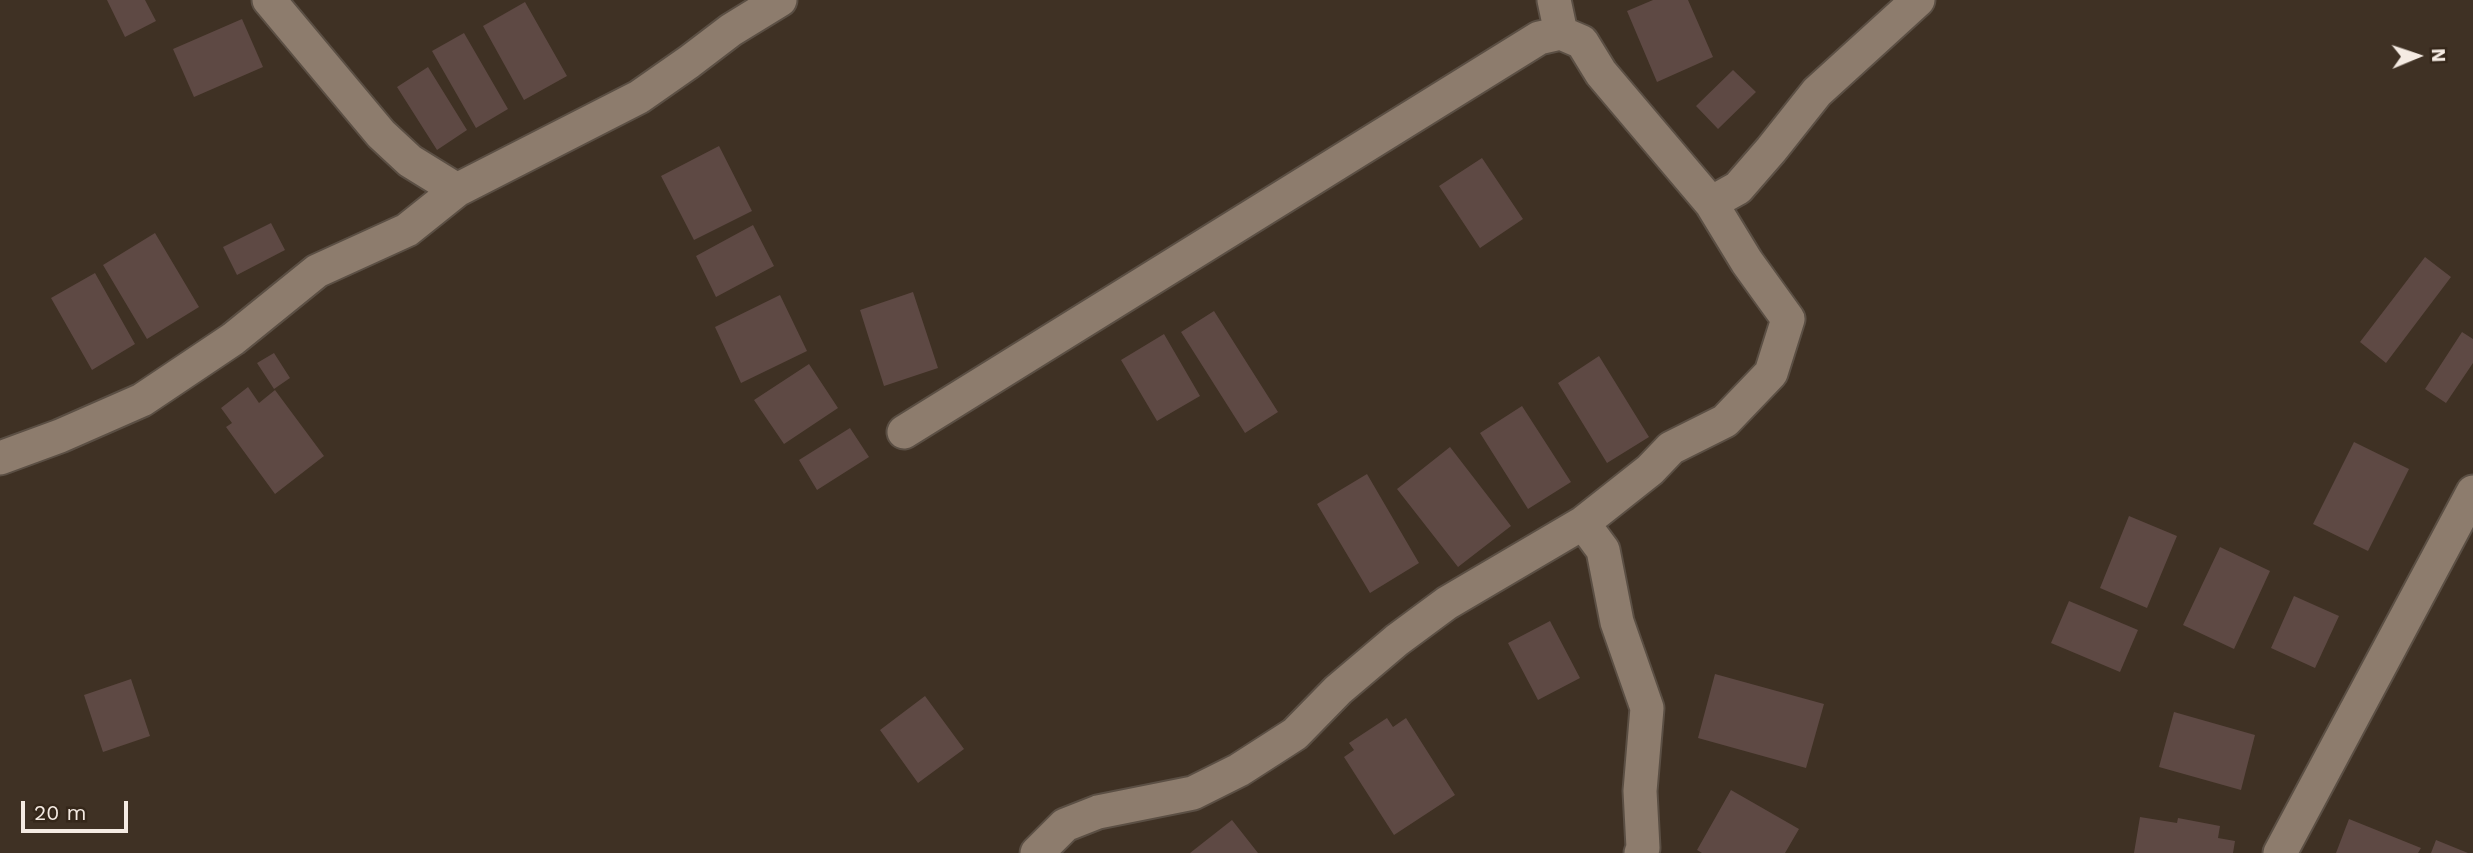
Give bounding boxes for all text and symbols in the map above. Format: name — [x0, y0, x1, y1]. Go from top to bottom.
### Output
north arrow — [2382, 21, 2452, 91]
text: N — [2427, 48, 2450, 63]
scale bar — [24, 786, 131, 830]
text: 20 m — [34, 800, 86, 825]

